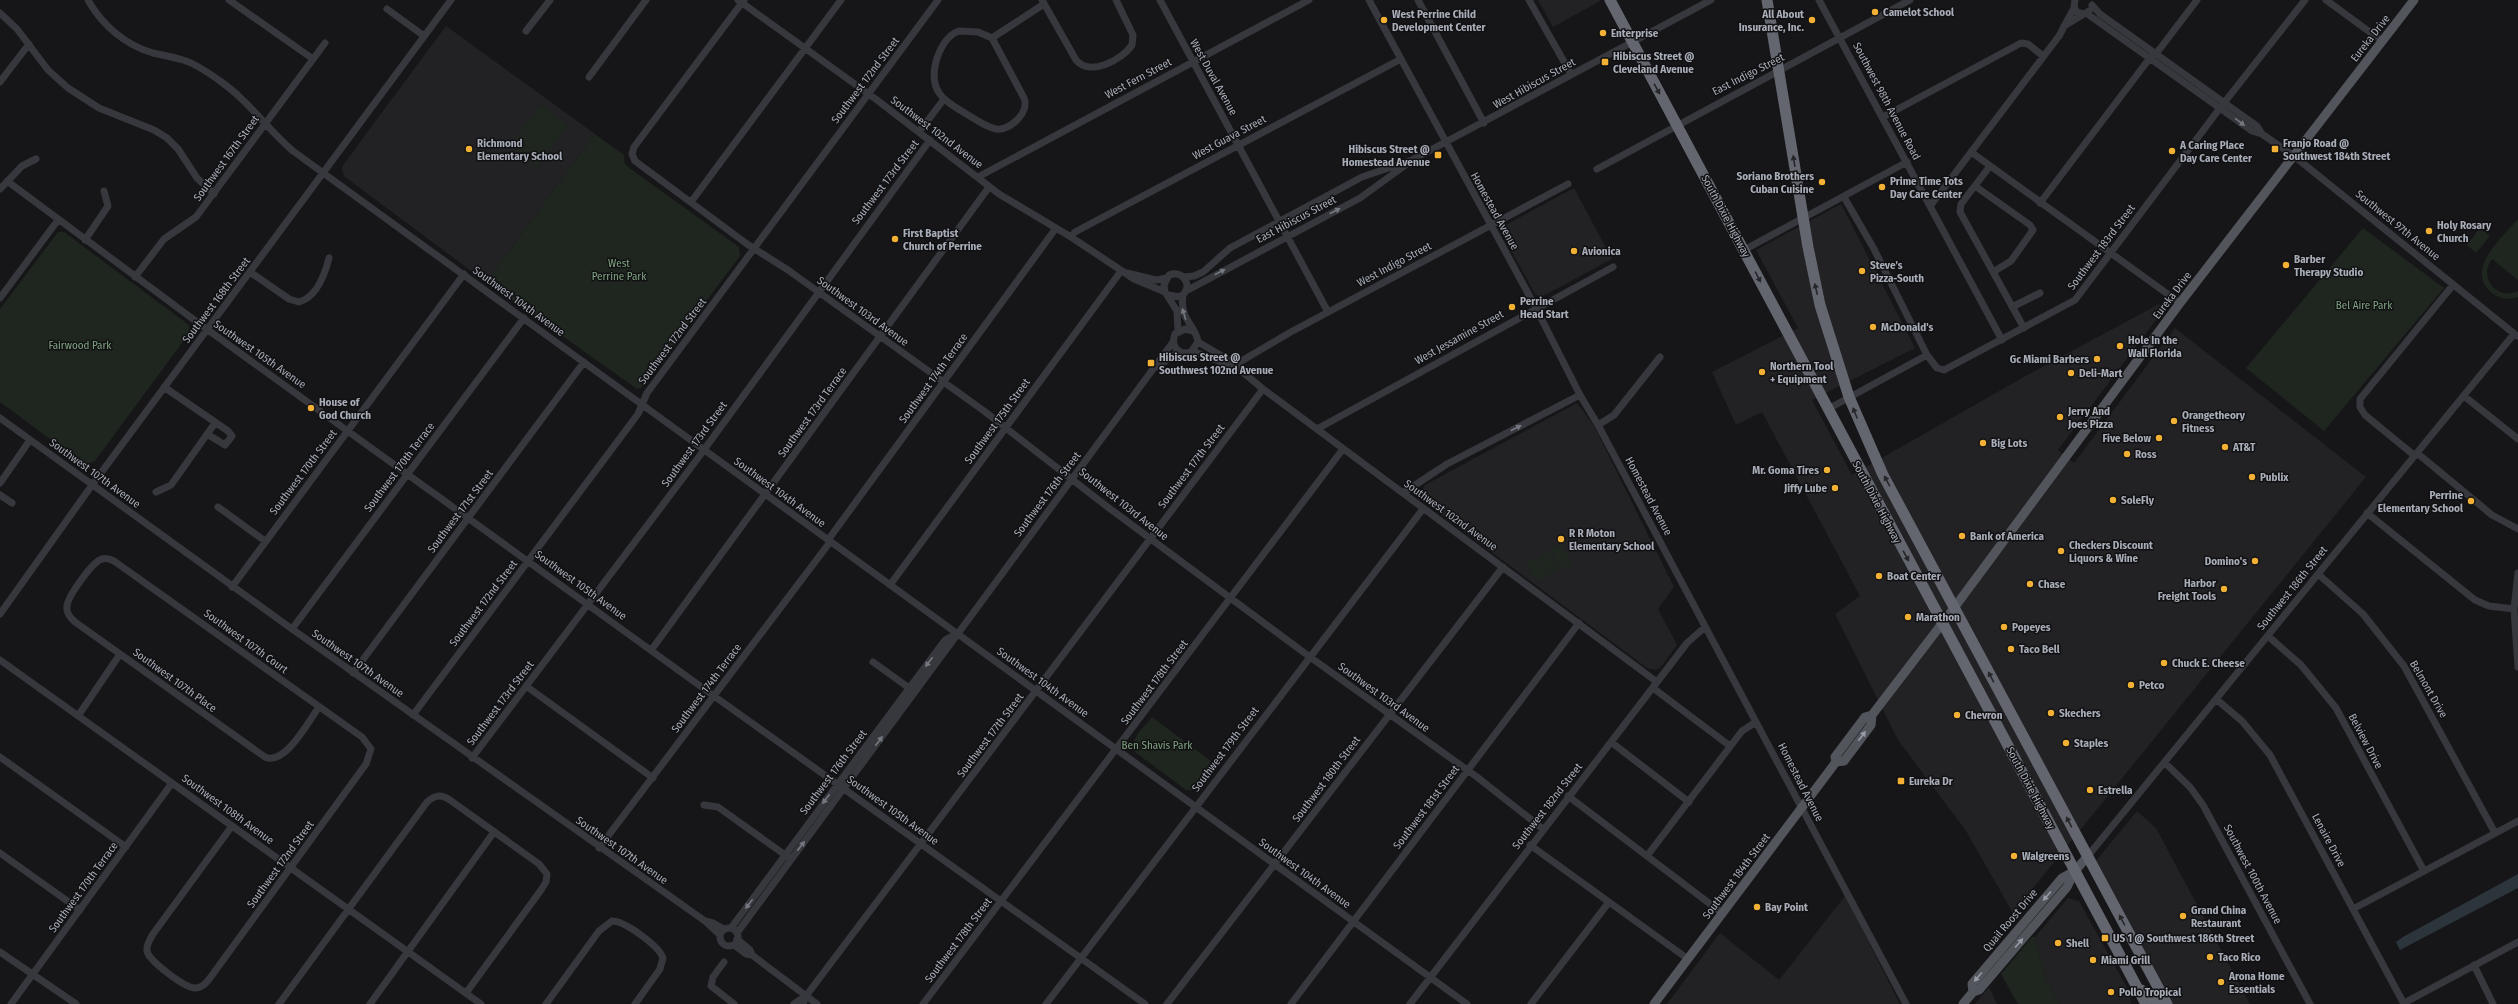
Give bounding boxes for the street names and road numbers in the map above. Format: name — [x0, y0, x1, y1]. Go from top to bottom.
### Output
street label: Eureka Drive — [2348, 12, 2393, 64]
street label: Southwest 172nd Street — [829, 34, 902, 126]
street label: West Duval Avenue — [1187, 37, 1240, 118]
street label: Southwest 98th Avenue Road — [1850, 40, 1923, 162]
street label: East Indigo Street — [1710, 51, 1787, 98]
street label: West Fern Street — [1103, 55, 1174, 101]
street label: West Hibiscus Street — [1491, 55, 1578, 111]
street label: Southwest 102nd Avenue — [888, 94, 985, 171]
street label: West Guava Street — [1190, 112, 1269, 162]
street label: Southwest 167th Street — [191, 113, 262, 204]
street label: Southwest 173rd Street — [849, 137, 922, 227]
street label: Homestead Avenue — [1468, 170, 1521, 252]
street label: South Dixie Highway — [1698, 173, 1753, 260]
street label: Southwest 97th Avenue — [2353, 187, 2442, 263]
street label: East Hibiscus Street — [1254, 193, 1339, 246]
street label: Southwest 183rd Street — [2065, 202, 2138, 293]
street label: West Indigo Street — [1355, 239, 1434, 289]
street label: Southwest 168th Street — [180, 254, 253, 346]
street label: Southwest 104th Avenue — [470, 264, 567, 339]
street label: Eureka Drive — [2150, 269, 2194, 322]
street label: Southwest 103rd Avenue — [814, 274, 911, 349]
street label: Southwest 172nd Street — [636, 295, 709, 387]
street label: West Jessamine Street — [1413, 307, 1506, 367]
street label: Southwest 105th Avenue — [211, 318, 308, 391]
street label: Southwest 174th Terrace — [896, 331, 970, 426]
street label: Southwest 173rd Terrace — [775, 365, 849, 460]
street label: Southwest 175th Street — [962, 376, 1033, 467]
street label: Southwest 173rd Street — [659, 399, 730, 490]
street label: Southwest 170th Terrace — [361, 420, 437, 515]
street label: Southwest 177th Street — [1155, 421, 1228, 511]
street label: Southwest 170th Street — [267, 427, 340, 517]
street label: Southwest 107th Avenue — [47, 436, 143, 511]
street label: Southwest 176th Street — [1011, 449, 1084, 539]
street label: Southwest 104th Avenue — [731, 455, 828, 530]
street label: Homestead Avenue — [1622, 455, 1675, 538]
street label: South Dixie Highway — [1849, 459, 1904, 546]
street label: Southwest 103rd Avenue — [1076, 465, 1171, 543]
street label: Southwest 171st Street — [425, 467, 496, 555]
street label: Southwest 102nd Avenue — [1402, 477, 1500, 554]
street label: Southwest 186th Street — [2255, 543, 2330, 633]
street label: Southwest 105th Avenue — [532, 548, 629, 623]
street label: Southwest 172nd Street — [447, 557, 520, 649]
street label: Southwest 107th Court — [201, 607, 291, 676]
street label: Southwest 107th Avenue — [309, 627, 406, 700]
street label: Southwest 178th Street — [1118, 637, 1191, 727]
street label: Southwest 174th Terrace — [669, 641, 744, 735]
street label: Southwest 104th Avenue — [994, 645, 1091, 720]
street label: Southwest 107th Place — [130, 646, 219, 715]
street label: Southwest 173rd Street — [464, 658, 537, 748]
street label: Belmont Drive — [2407, 658, 2450, 720]
street label: Southwest 103rd Avenue — [1335, 660, 1432, 735]
street label: Southwest 177th Street — [954, 690, 1027, 780]
street label: Southwest 179th Street — [1189, 704, 1262, 794]
street label: Belview Drive — [2346, 712, 2385, 771]
street label: Southwest 176th Street — [797, 727, 870, 817]
street label: Southwest 180th Street — [1290, 733, 1363, 825]
street label: Homestead Avenue — [1775, 741, 1826, 824]
street label: South Dixie Highway — [2003, 745, 2058, 832]
street label: Southwest 182nd Street — [1510, 760, 1585, 852]
street label: Southwest 181st Street — [1391, 762, 1462, 852]
street label: Southwest 108th Avenue — [179, 772, 276, 847]
street label: Southwest 105th Avenue — [844, 773, 941, 848]
street label: Lenaire Drive — [2309, 811, 2348, 869]
street label: Southwest 107th Avenue — [573, 814, 670, 887]
street label: Southwest 172nd Street — [244, 818, 317, 910]
street label: Southwest 100th Avenue — [2221, 822, 2284, 926]
street label: Southwest 184th Street — [1700, 831, 1773, 922]
street label: Southwest 104th Avenue — [1256, 836, 1353, 911]
street label: Southwest 170th Terrace — [46, 839, 121, 935]
street label: Quail Roost Drive — [1980, 886, 2040, 954]
street label: Southwest 178th Street — [922, 895, 995, 985]

